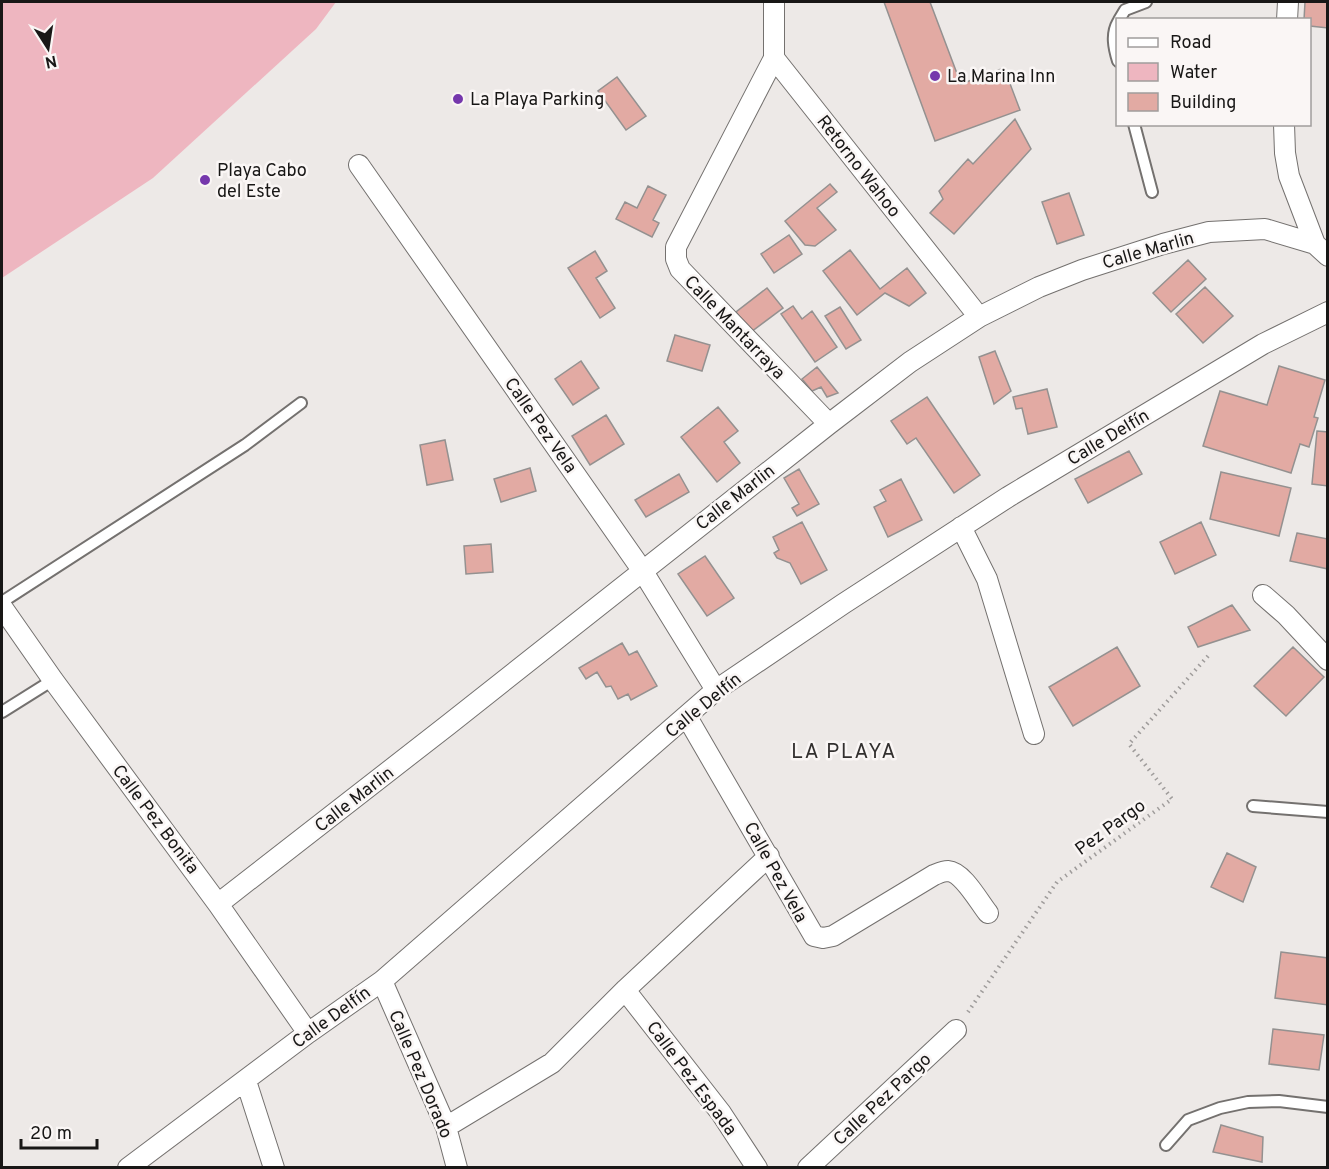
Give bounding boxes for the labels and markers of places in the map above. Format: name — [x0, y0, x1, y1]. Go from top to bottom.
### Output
place label: La Marina Inn — [947, 66, 1055, 89]
marker: La Marina Inn — [928, 69, 942, 83]
place label: La Playa Parking — [470, 89, 604, 112]
marker: La Playa Parking — [451, 92, 465, 106]
place label: Playa Cabo del Este — [217, 160, 307, 204]
marker: Playa Cabo del Este — [198, 173, 212, 187]

